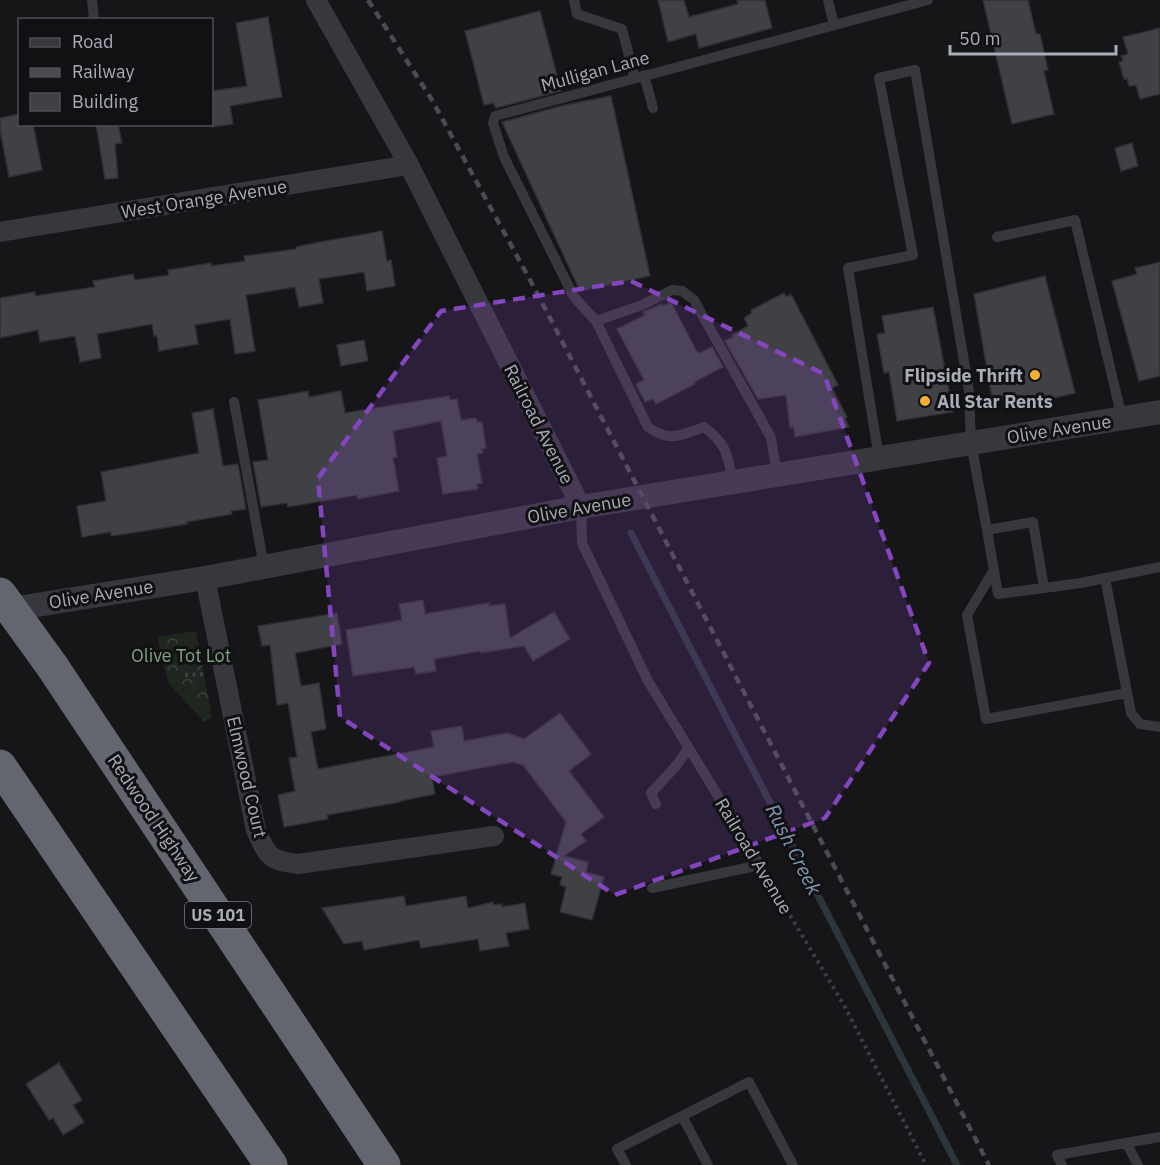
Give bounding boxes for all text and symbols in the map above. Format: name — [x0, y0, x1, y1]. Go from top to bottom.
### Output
legend — [18, 18, 213, 126]
scale bar — [950, 18, 1116, 56]
text: 50 m — [959, 27, 1001, 50]
text: Road — [72, 30, 113, 53]
street label: Mulligan Lane — [538, 45, 652, 97]
text: Railway — [72, 60, 134, 83]
text: Building — [72, 90, 139, 113]
street label: West Orange Avenue — [119, 175, 289, 223]
street label: Railroad Avenue — [499, 360, 579, 488]
place label: Flipside Thrift — [904, 364, 1023, 387]
marker: Flipside Thrift — [1028, 368, 1042, 382]
place label: All Star Rents — [937, 390, 1053, 413]
marker: All Star Rents — [918, 394, 932, 408]
street label: Olive Avenue — [1005, 409, 1113, 449]
street label: Olive Avenue — [525, 488, 633, 528]
street label: Olive Avenue — [47, 574, 155, 614]
park label: Olive Tot Lot — [131, 644, 231, 667]
street label: Elmwood Court — [222, 714, 272, 840]
street label: Redwood Highway — [103, 750, 205, 886]
street label: Railroad Avenue — [710, 794, 798, 918]
water label: Rush Creek — [760, 799, 829, 900]
road number: US 101 — [185, 902, 251, 928]

